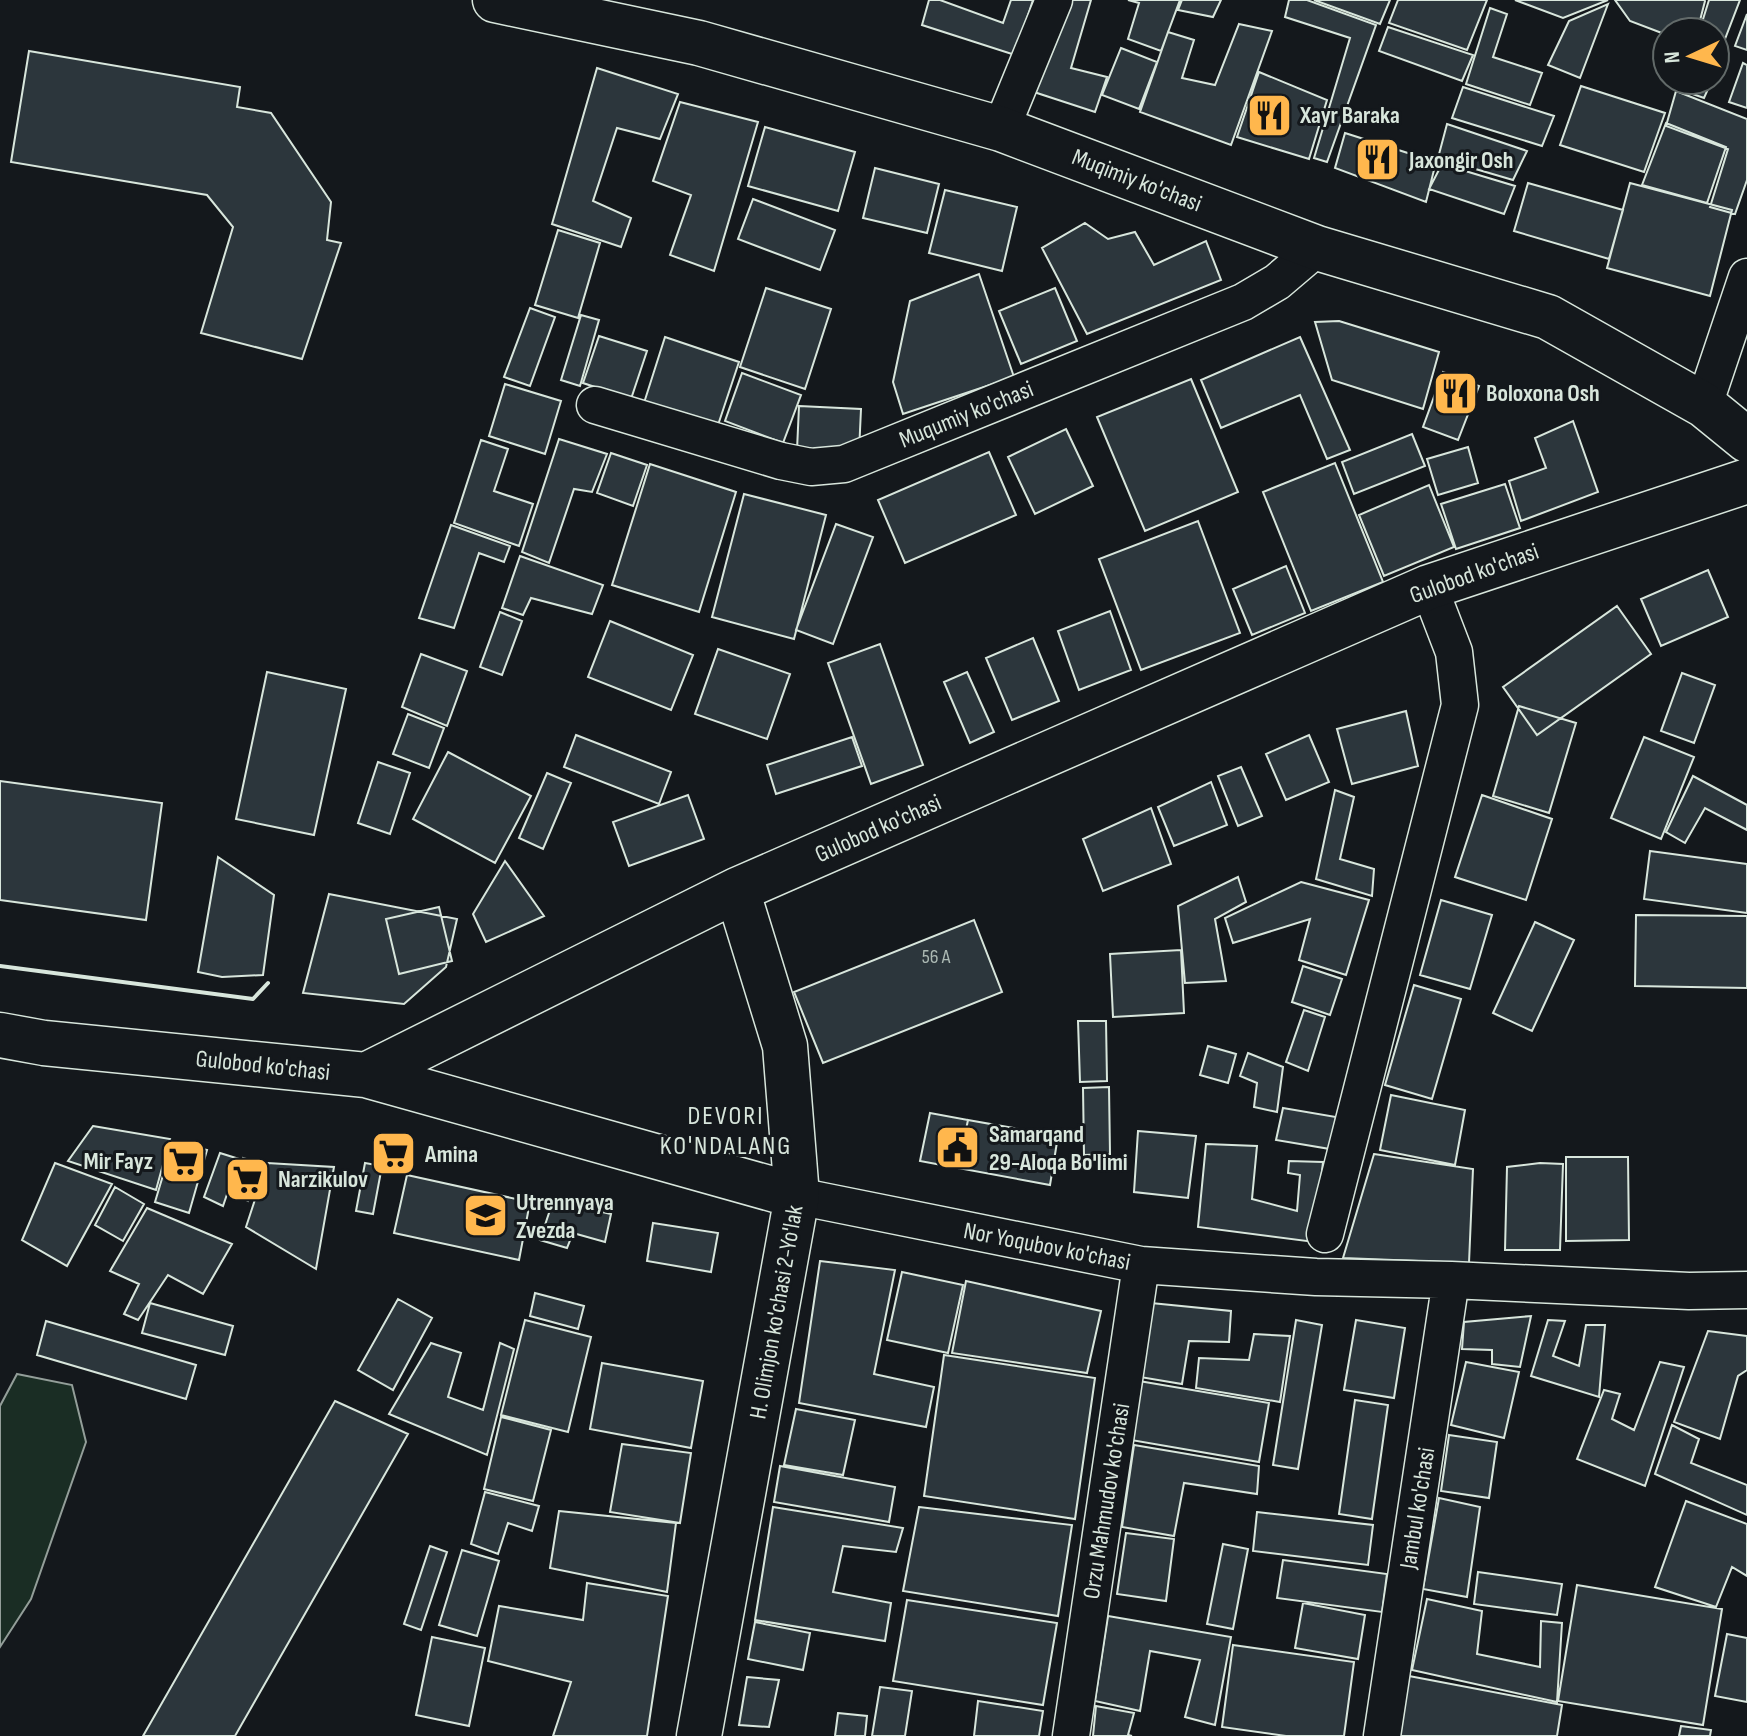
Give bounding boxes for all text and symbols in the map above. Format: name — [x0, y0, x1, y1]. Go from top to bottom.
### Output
north arrow — [1651, 16, 1731, 96]
text: N — [1659, 50, 1686, 64]
restaurant icon: Xayr Baraka — [1245, 91, 1293, 139]
place label: Xayr Baraka — [1299, 101, 1400, 130]
restaurant icon: Jaxongir Osh — [1354, 136, 1402, 184]
street label: Muqimiy ko'chasi — [1068, 142, 1206, 218]
place label: Jaxongir Osh — [1408, 146, 1513, 175]
restaurant icon: Boloxona Osh — [1431, 369, 1479, 417]
street label: Muqumiy ko'chasi — [895, 374, 1037, 454]
place label: Boloxona Osh — [1486, 379, 1600, 408]
street label: Gulobod ko'chasi — [1406, 537, 1543, 610]
street label: Gulobod ko'chasi — [811, 788, 946, 869]
house number: 56 А — [922, 945, 951, 969]
street label: Gulobod ko'chasi — [194, 1044, 332, 1087]
district label: DEVORI KO'NDALANG — [660, 1101, 792, 1162]
place label: Samarqand 29-Aloqa Bo'limi — [989, 1120, 1128, 1177]
public building icon: Samarqand 29-Aloqa Bo'limi — [934, 1124, 982, 1172]
supermarket icon: Amina — [370, 1130, 418, 1178]
supermarket icon: Mir Fayz — [160, 1137, 208, 1185]
place label: Amina — [424, 1140, 478, 1169]
place label: Mir Fayz — [84, 1147, 153, 1176]
supermarket icon: Narzikulov — [223, 1155, 271, 1203]
place label: Narzikulov — [278, 1165, 368, 1194]
place label: Utrennyaya Zvezda — [516, 1188, 614, 1245]
school or university icon: Utrennyaya Zvezda — [461, 1192, 509, 1240]
street label: H. Olimjon ko'chasi 2-Yo'lak — [743, 1203, 810, 1421]
street label: Nor Yoqubov ko'chasi — [961, 1216, 1133, 1277]
street label: Orzu Mahmudov ko'chasi — [1077, 1401, 1136, 1601]
street label: Jambul ko'chasi — [1393, 1445, 1441, 1572]

